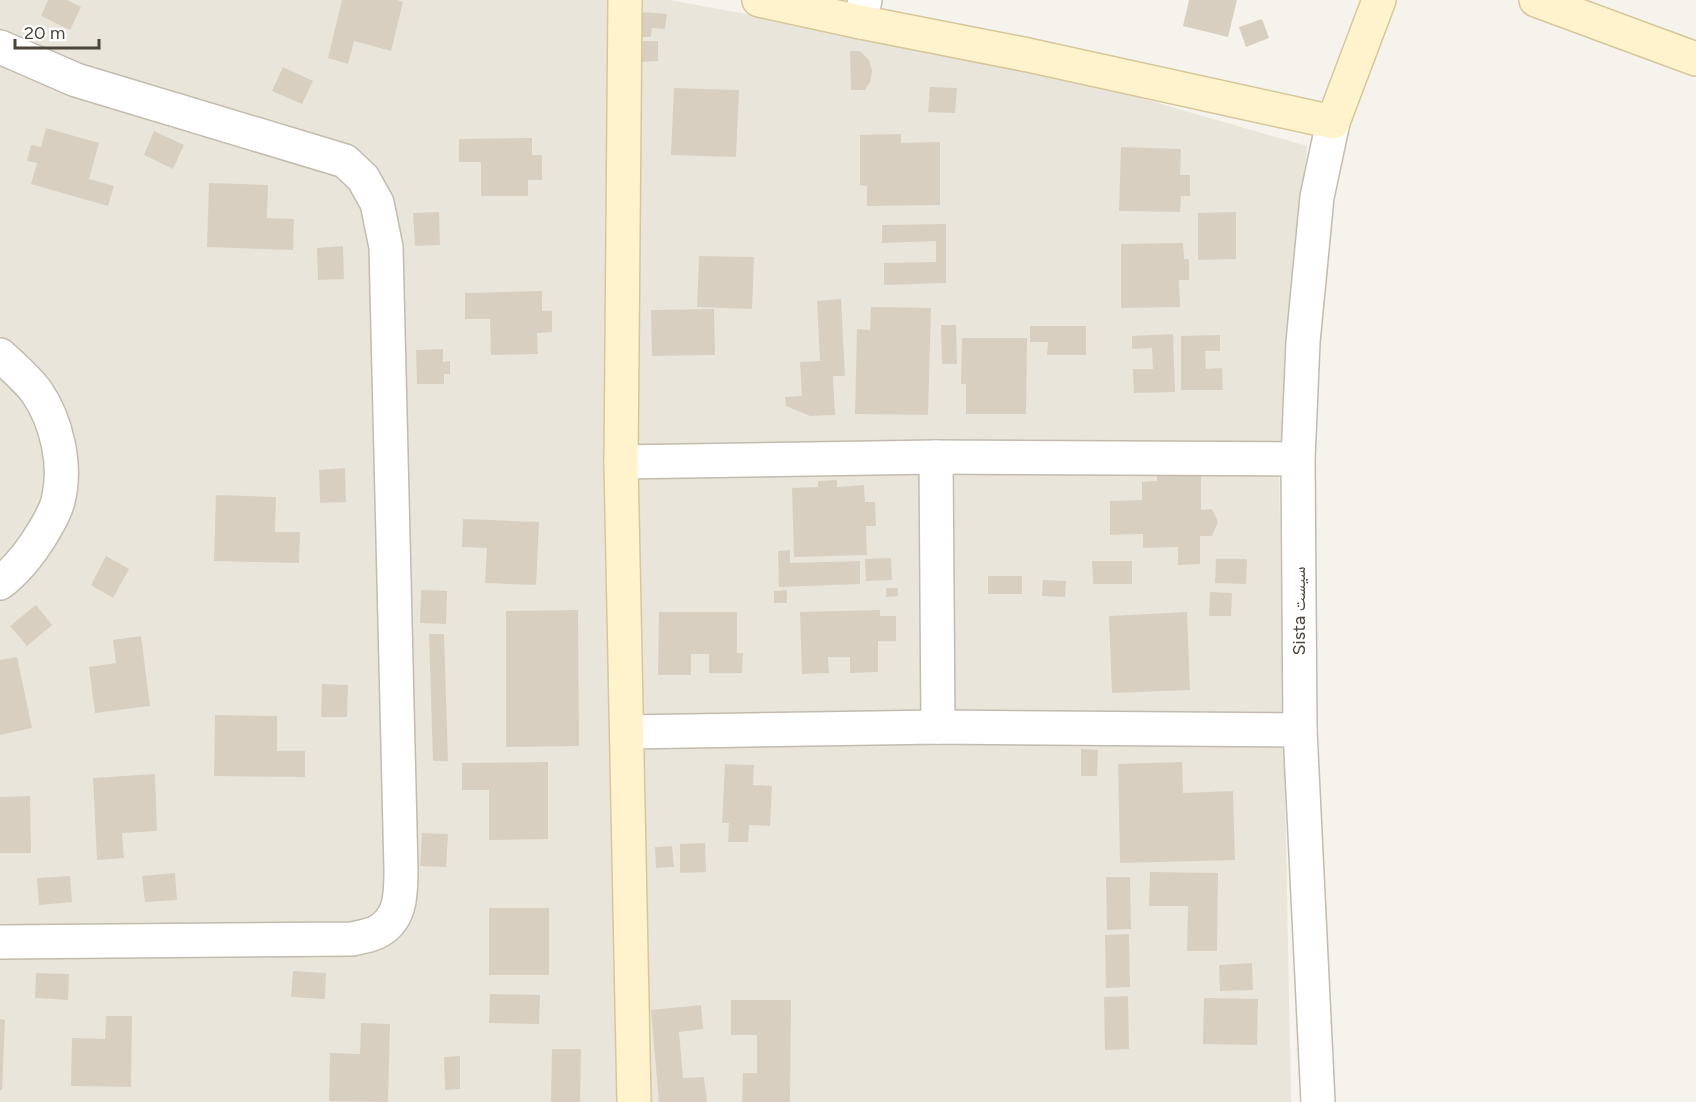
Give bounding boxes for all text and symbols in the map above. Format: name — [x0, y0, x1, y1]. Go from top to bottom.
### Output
scale bar — [15, 12, 99, 50]
text: 20 m — [24, 22, 65, 44]
street label: Sista سيست — [1288, 567, 1310, 655]

